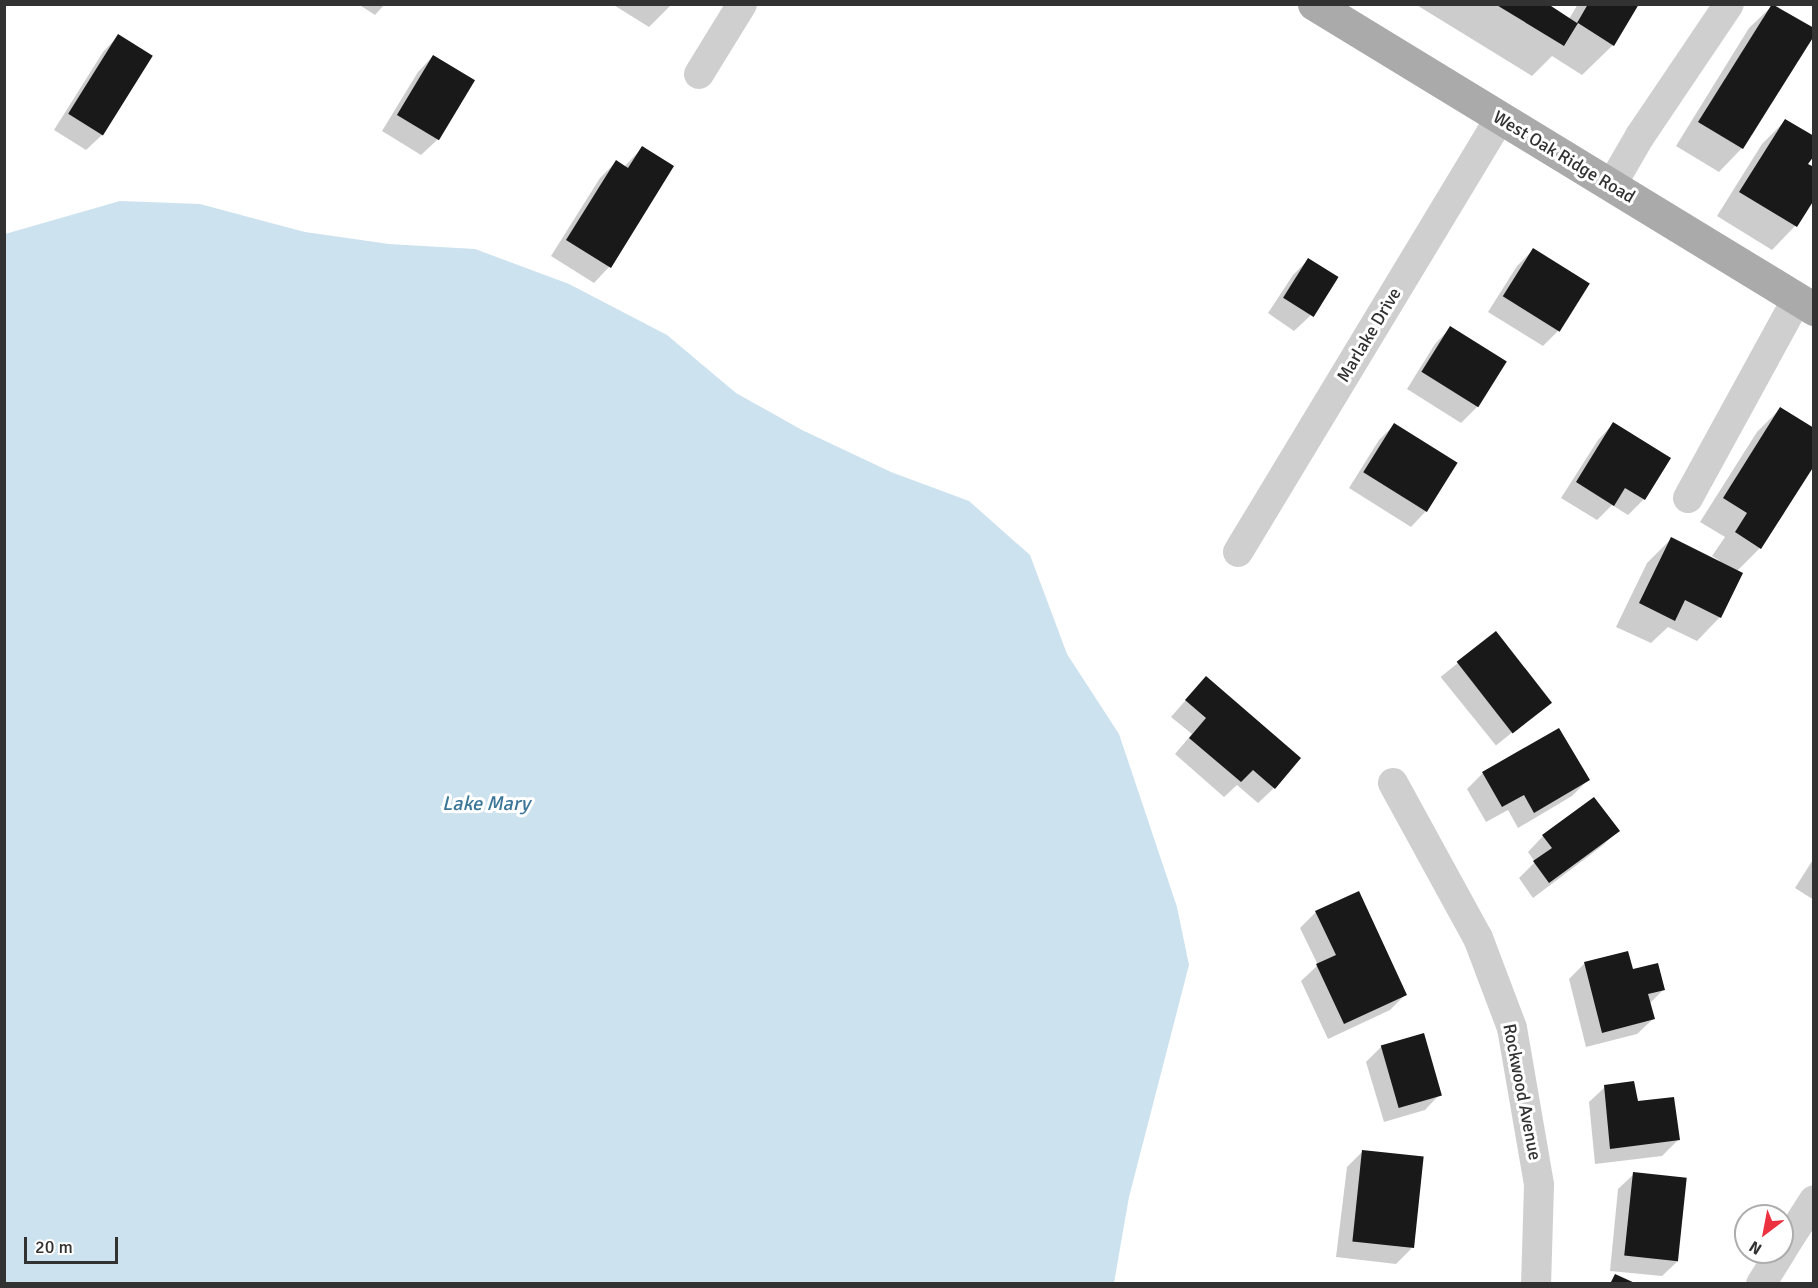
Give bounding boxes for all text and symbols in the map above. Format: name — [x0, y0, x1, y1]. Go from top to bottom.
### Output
street label: West Oak Ridge Road — [1489, 106, 1639, 208]
street label: Marlake Drive — [1332, 284, 1406, 386]
water label: Lake Mary — [442, 791, 530, 815]
street label: Rockwood Avenue — [1498, 1022, 1546, 1162]
north arrow — [1734, 1204, 1794, 1264]
scale bar — [27, 1225, 122, 1263]
text: 20 m — [35, 1236, 73, 1258]
text: N — [1746, 1236, 1766, 1259]

